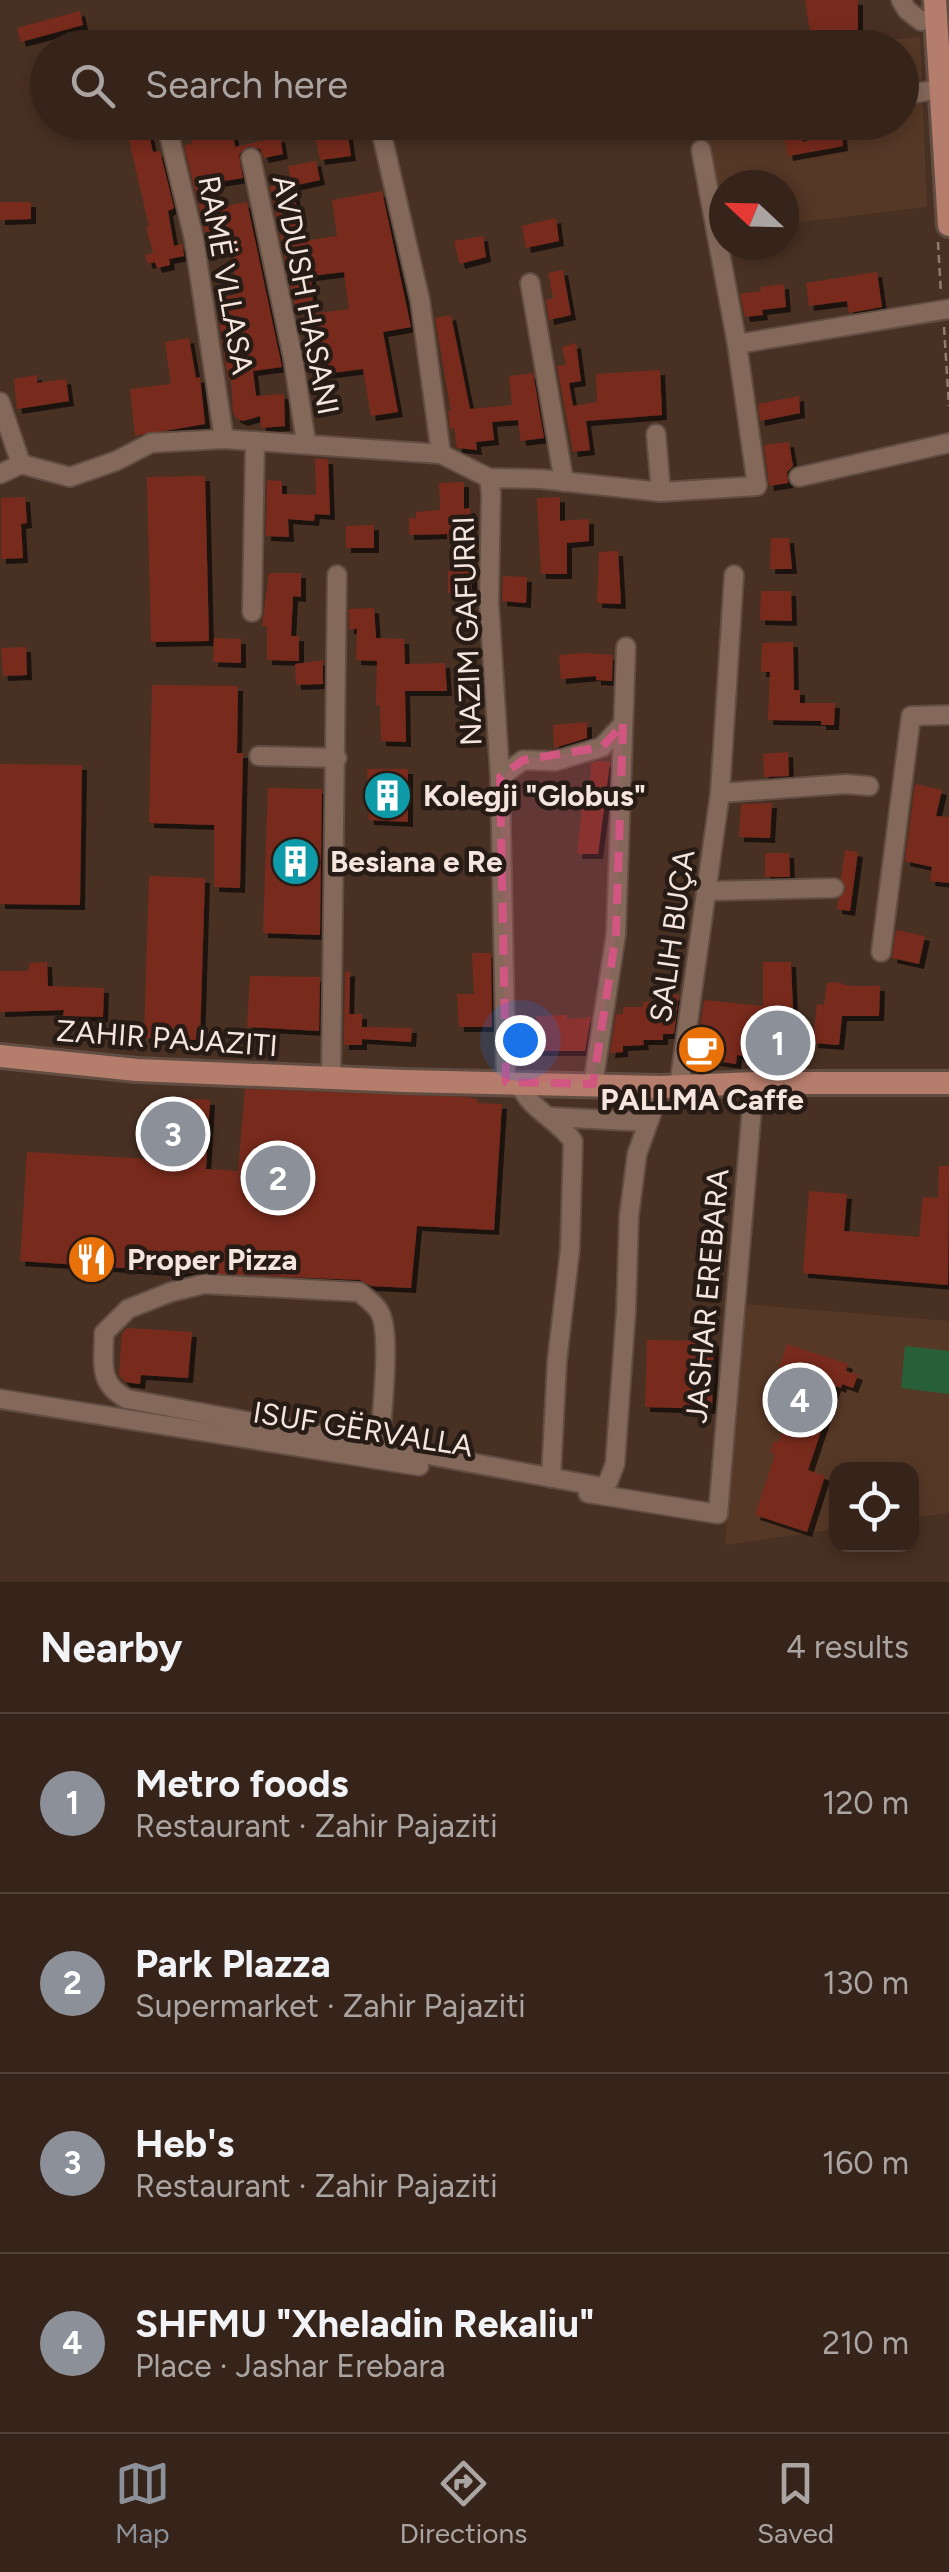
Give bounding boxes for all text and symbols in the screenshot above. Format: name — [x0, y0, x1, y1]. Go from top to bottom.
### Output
search box — [30, 30, 919, 140]
icon: search — [65, 58, 120, 113]
text: Search here — [145, 62, 348, 108]
north arrow — [709, 170, 799, 260]
street label: AVDUSH HASANI — [265, 172, 347, 418]
street label: RAMË VLLASA — [190, 173, 262, 378]
street label: NAZIM GAFURRI — [445, 516, 489, 746]
building icon: Kolegji "Globus" — [362, 769, 414, 821]
place label: Kolegji "Globus" — [423, 777, 646, 814]
building icon: Besiana e Re — [269, 835, 321, 887]
place label: Besiana e Re — [330, 843, 503, 880]
street label: SALIH BUÇA — [642, 847, 703, 1025]
pin: 1 — [746, 1006, 810, 1080]
street label: ZAHIR PAJAZITI — [55, 1012, 279, 1064]
your location — [495, 1015, 546, 1066]
cafe icon: PALLMA Caffe — [676, 1024, 728, 1076]
place label: PALLMA Caffe — [600, 1081, 804, 1118]
pin: 3 — [140, 1096, 206, 1172]
pin: 2 — [246, 1140, 310, 1216]
street label: JASHAR EREBARA — [677, 1167, 737, 1425]
restaurant icon: Proper Pizza — [66, 1233, 118, 1285]
place label: Proper Pizza — [127, 1241, 298, 1278]
pin: 4 — [768, 1362, 832, 1438]
street label: ISUF GËRVALLA — [250, 1393, 476, 1465]
map controls — [829, 1462, 919, 1552]
button: locate — [829, 1462, 919, 1552]
text: Nearby — [40, 1622, 182, 1673]
text: 4 results — [786, 1628, 909, 1666]
text: Metro foods — [135, 1761, 348, 1807]
text: 1 — [66, 1784, 79, 1822]
text: 120 m — [822, 1784, 909, 1822]
text: Restaurant · Zahir Pajaziti — [135, 1807, 498, 1845]
text: Park Plazza — [135, 1941, 331, 1987]
text: 2 — [63, 1964, 82, 2002]
text: 130 m — [823, 1964, 909, 2002]
text: Supermarket · Zahir Pajaziti — [135, 1987, 526, 2025]
text: Heb's — [135, 2121, 234, 2167]
text: 3 — [64, 2144, 81, 2182]
text: 160 m — [822, 2144, 909, 2182]
text: Restaurant · Zahir Pajaziti — [135, 2167, 498, 2205]
text: SHFMU "Xheladin Rekaliu" — [135, 2301, 595, 2347]
text: 4 — [62, 2324, 83, 2362]
text: 210 m — [822, 2324, 909, 2362]
text: Place · Jashar Erebara — [135, 2347, 446, 2385]
tab: Map — [115, 2456, 170, 2550]
tab: Directions — [400, 2456, 527, 2550]
tab: Saved — [757, 2456, 834, 2550]

